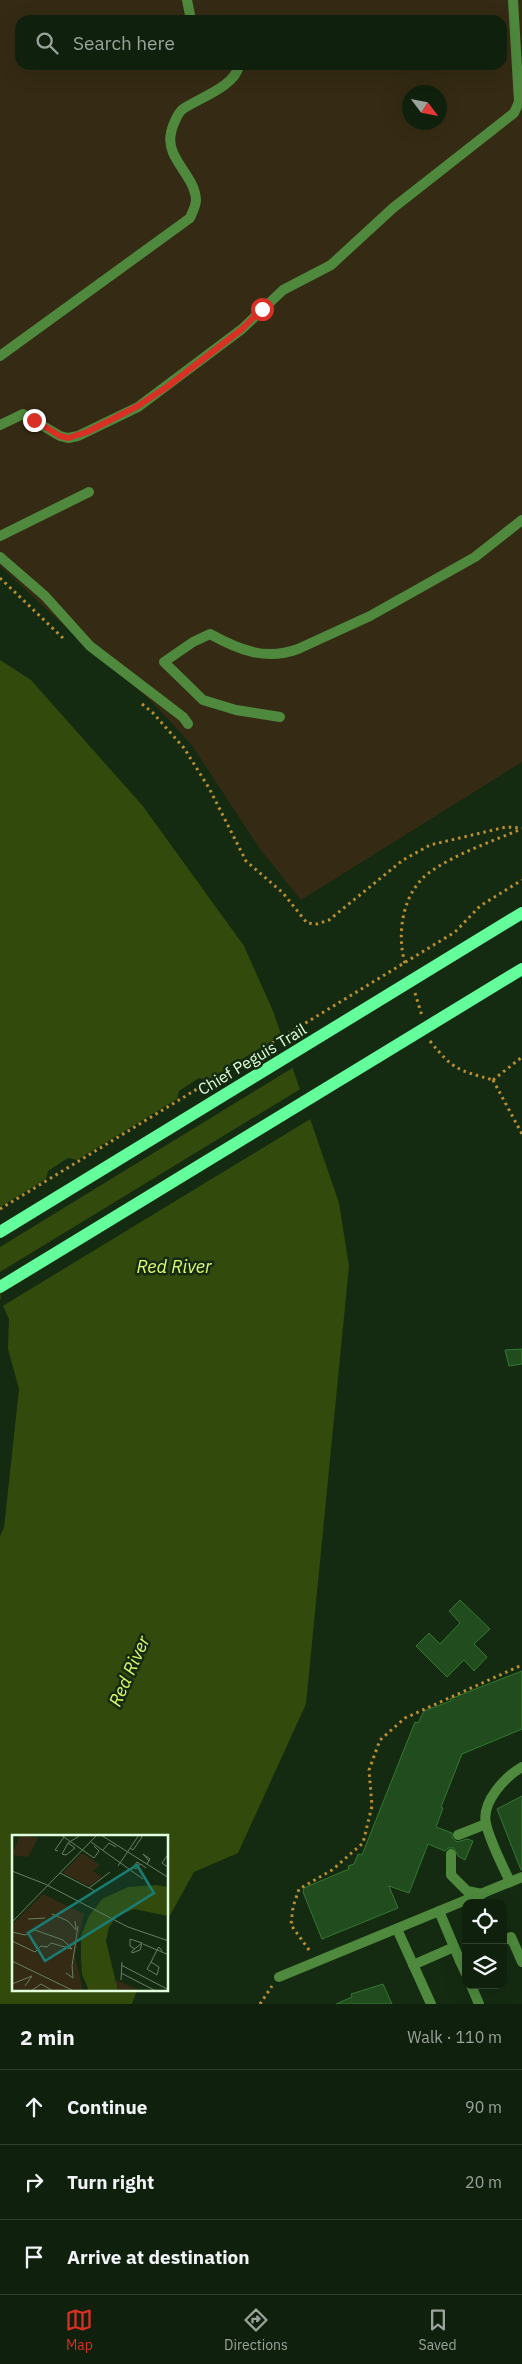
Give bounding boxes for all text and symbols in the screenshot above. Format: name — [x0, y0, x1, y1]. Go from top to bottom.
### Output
search box — [15, 15, 507, 70]
icon: search — [33, 29, 61, 57]
text: Search here — [73, 31, 175, 55]
north arrow — [402, 85, 447, 130]
route start — [251, 298, 274, 321]
route end — [23, 409, 46, 432]
street label: Chief Peguis Trail — [194, 1019, 310, 1099]
water label: Red River — [137, 1255, 212, 1278]
water label: Red River — [103, 1632, 155, 1710]
inset map — [12, 1835, 169, 1992]
map controls — [462, 1899, 507, 1989]
button: locate — [462, 1899, 507, 1944]
button: layers — [462, 1944, 507, 1989]
text: 2 min — [20, 2023, 75, 2051]
text: Walk · 110 m — [407, 2027, 502, 2047]
icon: ahead — [20, 2093, 48, 2121]
text: Continue — [67, 2095, 147, 2119]
text: 90 m — [465, 2097, 502, 2117]
icon: right — [20, 2168, 48, 2196]
text: Turn right — [67, 2170, 154, 2194]
text: 20 m — [465, 2172, 502, 2192]
icon: arrive — [20, 2243, 48, 2271]
text: Arrive at destination — [67, 2245, 250, 2269]
tab: Map — [65, 2306, 93, 2354]
tab: Directions — [224, 2306, 288, 2354]
tab: Saved — [419, 2306, 457, 2354]

